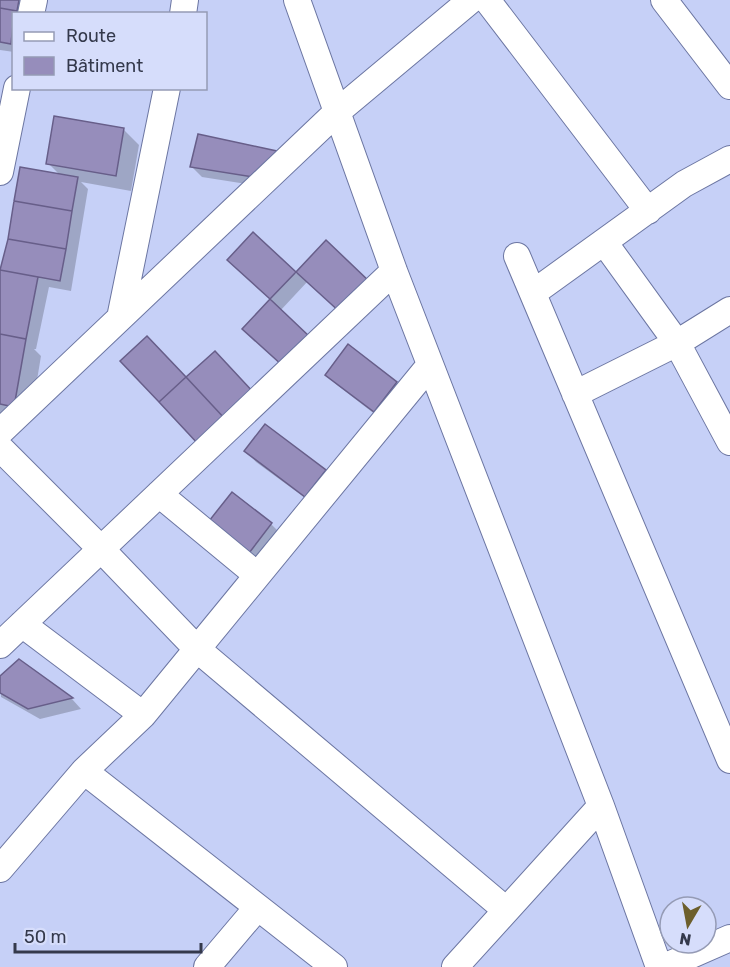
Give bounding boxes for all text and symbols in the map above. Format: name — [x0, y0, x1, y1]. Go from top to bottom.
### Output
legend — [12, 12, 207, 90]
text: Route — [66, 25, 116, 47]
text: Bâtiment — [66, 55, 143, 77]
north arrow — [658, 895, 718, 955]
scale bar — [15, 916, 201, 954]
text: 50 m — [24, 926, 67, 948]
text: N — [678, 929, 693, 950]

